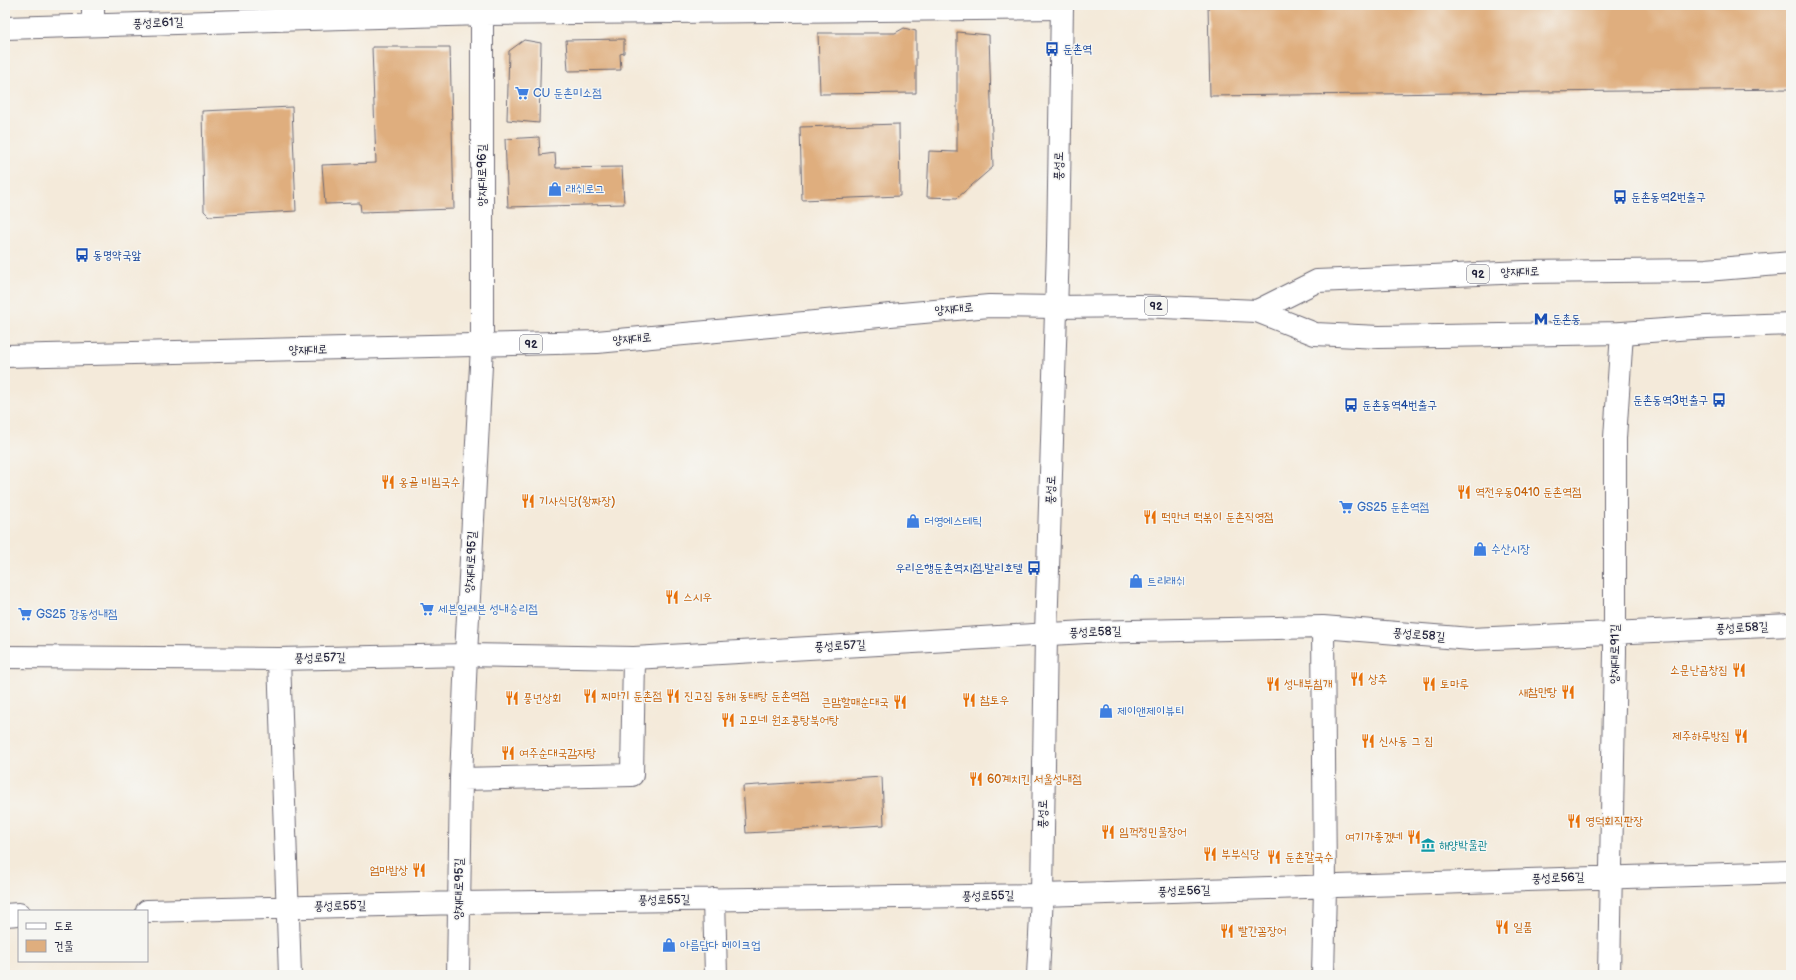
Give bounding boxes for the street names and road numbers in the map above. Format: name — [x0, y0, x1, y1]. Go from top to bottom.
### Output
street label: 풍성로61길 — [132, 15, 184, 31]
street label: 양재대로96길 — [475, 143, 490, 206]
street label: 풍성로 — [1051, 151, 1067, 181]
street label: 양재대로 — [1500, 264, 1540, 280]
road number: 92 — [1467, 265, 1489, 283]
road number: 92 — [1145, 297, 1167, 315]
street label: 양재대로 — [934, 300, 974, 318]
street label: 양재대로 — [612, 330, 652, 348]
road number: 92 — [520, 335, 542, 353]
street label: 양재대로 — [289, 342, 327, 358]
street label: 풍성로 — [1043, 475, 1059, 505]
street label: 양재대로95길 — [462, 530, 480, 593]
street label: 풍성로58길 — [1715, 619, 1769, 637]
street label: 풍성로58길 — [1069, 624, 1122, 640]
street label: 양재대로91길 — [1607, 624, 1623, 684]
street label: 풍성로58길 — [1392, 625, 1446, 645]
street label: 풍성로57길 — [814, 637, 866, 655]
street label: 풍성로57길 — [294, 650, 346, 666]
street label: 풍성로 — [1035, 799, 1051, 829]
street label: 양재대로95길 — [451, 857, 467, 920]
street label: 풍성로56길 — [1531, 870, 1585, 886]
street label: 풍성로56길 — [1157, 883, 1211, 899]
street label: 풍성로55길 — [962, 888, 1015, 904]
street label: 풍성로55길 — [638, 892, 691, 908]
street label: 풍성로55길 — [314, 898, 367, 914]

